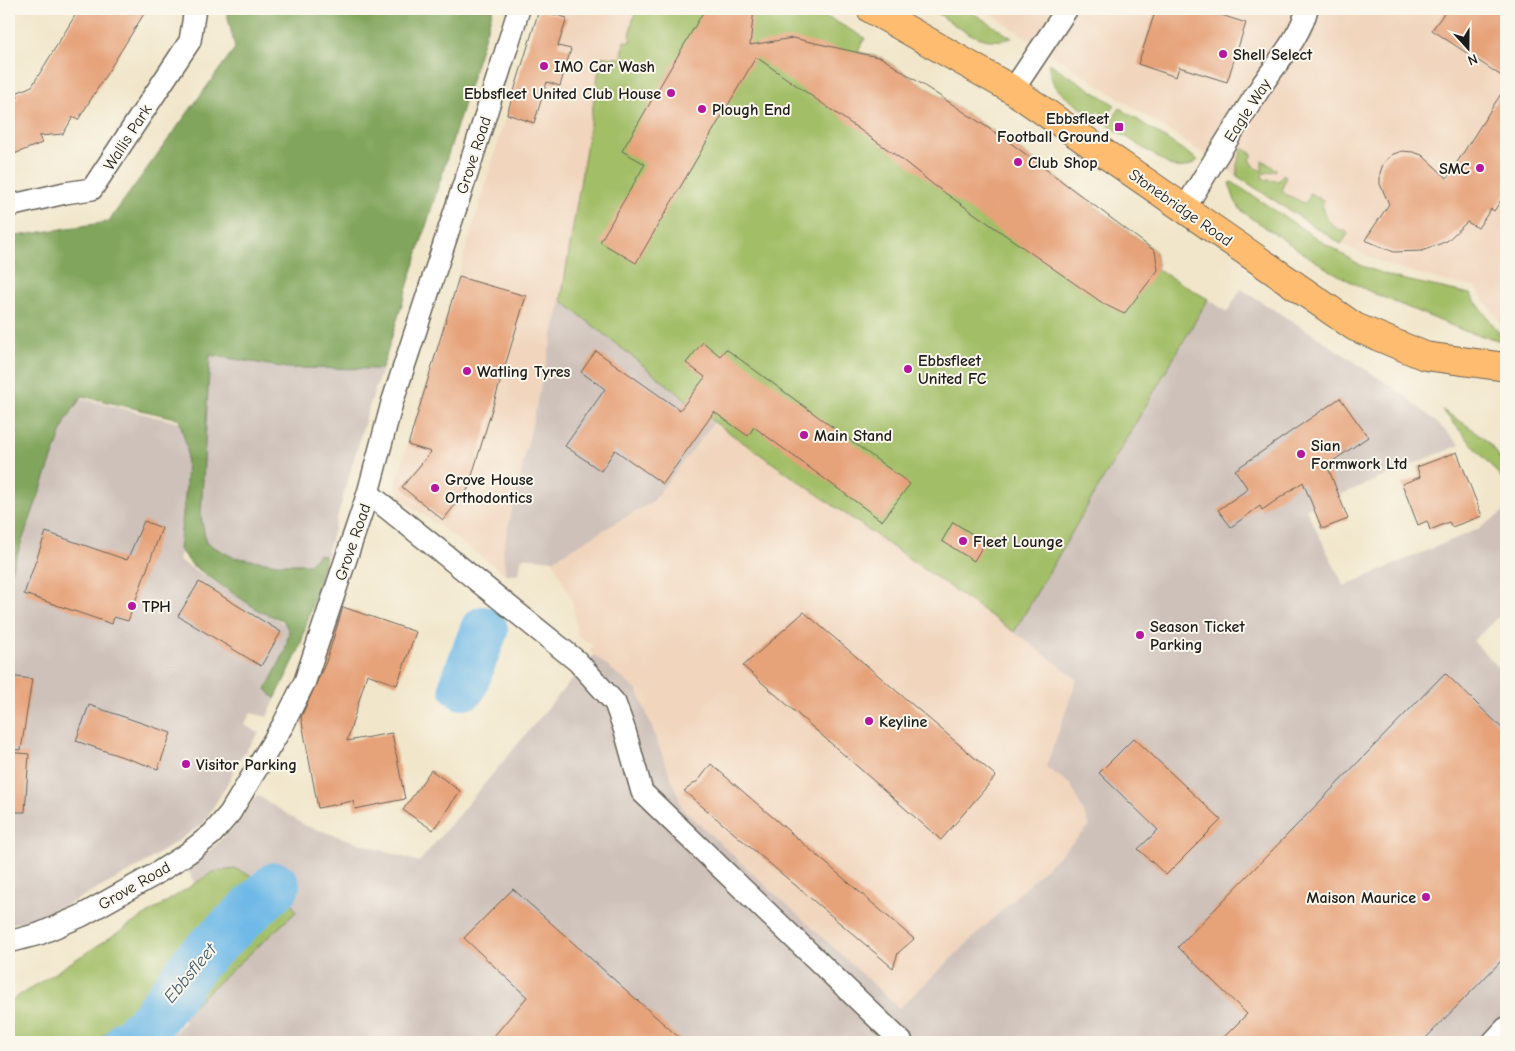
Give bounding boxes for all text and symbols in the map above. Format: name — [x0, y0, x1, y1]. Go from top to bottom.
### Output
north arrow — [1442, 22, 1492, 72]
place label: Shell Select — [1233, 46, 1313, 64]
marker: Shell Select — [1217, 48, 1229, 60]
text: N — [1465, 50, 1480, 69]
place label: IMO Car Wash — [554, 58, 655, 76]
marker: IMO Car Wash — [538, 60, 550, 72]
street label: Eagle Way — [1221, 75, 1275, 145]
place label: Ebbsfleet United Club House — [464, 85, 661, 103]
marker: Ebbsfleet United Club House — [665, 87, 677, 99]
street label: Wallis Park — [100, 101, 156, 174]
place label: Plough End — [712, 101, 791, 119]
marker: Plough End — [696, 103, 708, 115]
place label: Ebbsfleet Football Ground — [997, 110, 1110, 146]
street label: Grove Road — [453, 114, 495, 196]
marker: Ebbsfleet Football Ground — [1113, 121, 1125, 133]
place label: Club Shop — [1028, 154, 1098, 172]
marker: Club Shop — [1012, 156, 1024, 168]
place label: SMC — [1439, 160, 1470, 178]
marker: SMC — [1474, 162, 1486, 174]
street label: Stonebridge Road — [1125, 166, 1235, 250]
place label: Ebbsfleet United FC — [918, 352, 987, 388]
place label: Watling Tyres — [477, 363, 570, 381]
marker: Ebbsfleet United FC — [902, 363, 914, 375]
marker: Watling Tyres — [461, 365, 473, 377]
place label: Main Stand — [814, 427, 892, 445]
marker: Main Stand — [798, 429, 810, 441]
place label: Sian Formwork Ltd — [1311, 437, 1407, 473]
marker: Sian Formwork Ltd — [1295, 448, 1307, 460]
place label: Grove House Orthodontics — [445, 471, 534, 507]
marker: Grove House Orthodontics — [429, 482, 441, 494]
street label: Grove Road — [331, 502, 374, 583]
place label: Fleet Lounge — [973, 533, 1063, 551]
marker: Fleet Lounge — [957, 535, 969, 547]
place label: TPH — [142, 598, 171, 616]
marker: TPH — [126, 600, 138, 612]
place label: Season Ticket Parking — [1150, 618, 1245, 654]
marker: Season Ticket Parking — [1134, 629, 1146, 641]
place label: Keyline — [879, 713, 928, 731]
marker: Keyline — [863, 715, 875, 727]
place label: Visitor Parking — [196, 756, 297, 774]
marker: Visitor Parking — [180, 758, 192, 770]
street label: Grove Road — [95, 858, 174, 914]
place label: Maison Maurice — [1307, 889, 1416, 907]
marker: Maison Maurice — [1420, 891, 1432, 903]
water label: Ebbsfleet — [160, 938, 222, 1007]

